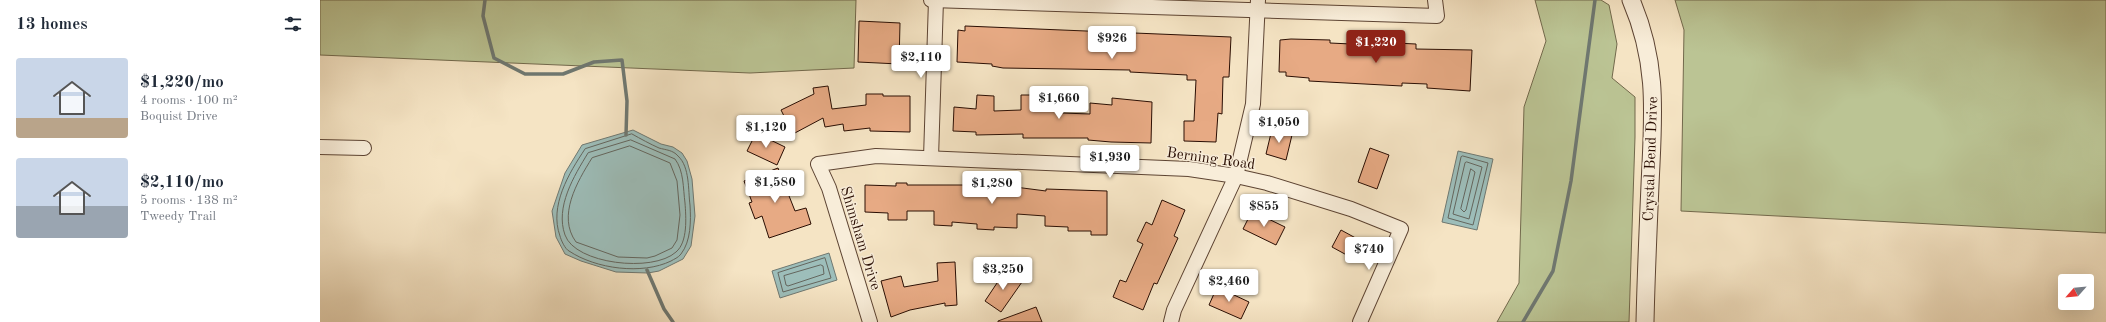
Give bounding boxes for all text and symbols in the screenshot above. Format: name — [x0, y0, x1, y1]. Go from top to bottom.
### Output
icon: filters — [282, 13, 304, 35]
text: 13 homes — [16, 16, 88, 33]
pin: $926 — [1088, 26, 1136, 60]
pin: $1,220 — [1343, 30, 1409, 64]
text: $926 — [1097, 32, 1127, 45]
text: $1,220 — [1355, 36, 1397, 49]
pin: $2,110 — [888, 45, 954, 79]
text: $2,110 — [900, 51, 942, 64]
icon: home — [48, 74, 96, 122]
text: $1,220/mo — [140, 74, 224, 91]
pin: $1,660 — [1026, 86, 1092, 120]
text: $1,660 — [1038, 92, 1080, 105]
text: 4 rooms · 100 m² — [140, 94, 238, 107]
street label: Crystal Bend Drive — [1642, 96, 1661, 222]
text: Boquist Drive — [140, 110, 217, 123]
pin: $1,050 — [1246, 110, 1312, 144]
pin: $1,120 — [733, 115, 799, 149]
text: $1,050 — [1258, 116, 1300, 129]
text: $1,120 — [745, 121, 787, 134]
pin: $1,930 — [1077, 145, 1143, 179]
street label: Berning Road — [1165, 146, 1256, 173]
text: $1,930 — [1089, 151, 1131, 164]
pin: $1,580 — [742, 170, 808, 204]
pin: $1,280 — [959, 171, 1025, 205]
icon: home — [48, 174, 96, 222]
text: $2,110/mo — [140, 174, 224, 191]
text: $1,580 — [754, 176, 796, 189]
text: $1,280 — [971, 177, 1013, 190]
street label: Shimsham Drive — [837, 185, 883, 292]
text: 5 rooms · 138 m² — [140, 194, 238, 207]
pin: $855 — [1240, 194, 1288, 228]
text: $855 — [1249, 200, 1279, 213]
text: Tweedy Trail — [140, 210, 216, 223]
pin: $740 — [1345, 237, 1393, 271]
text: $740 — [1354, 243, 1384, 256]
pin: $3,250 — [970, 257, 1036, 291]
text: $3,250 — [982, 263, 1024, 276]
pin: $2,460 — [1196, 269, 1262, 303]
north arrow — [2058, 274, 2094, 310]
map controls — [2058, 274, 2094, 310]
text: $2,460 — [1208, 275, 1250, 288]

